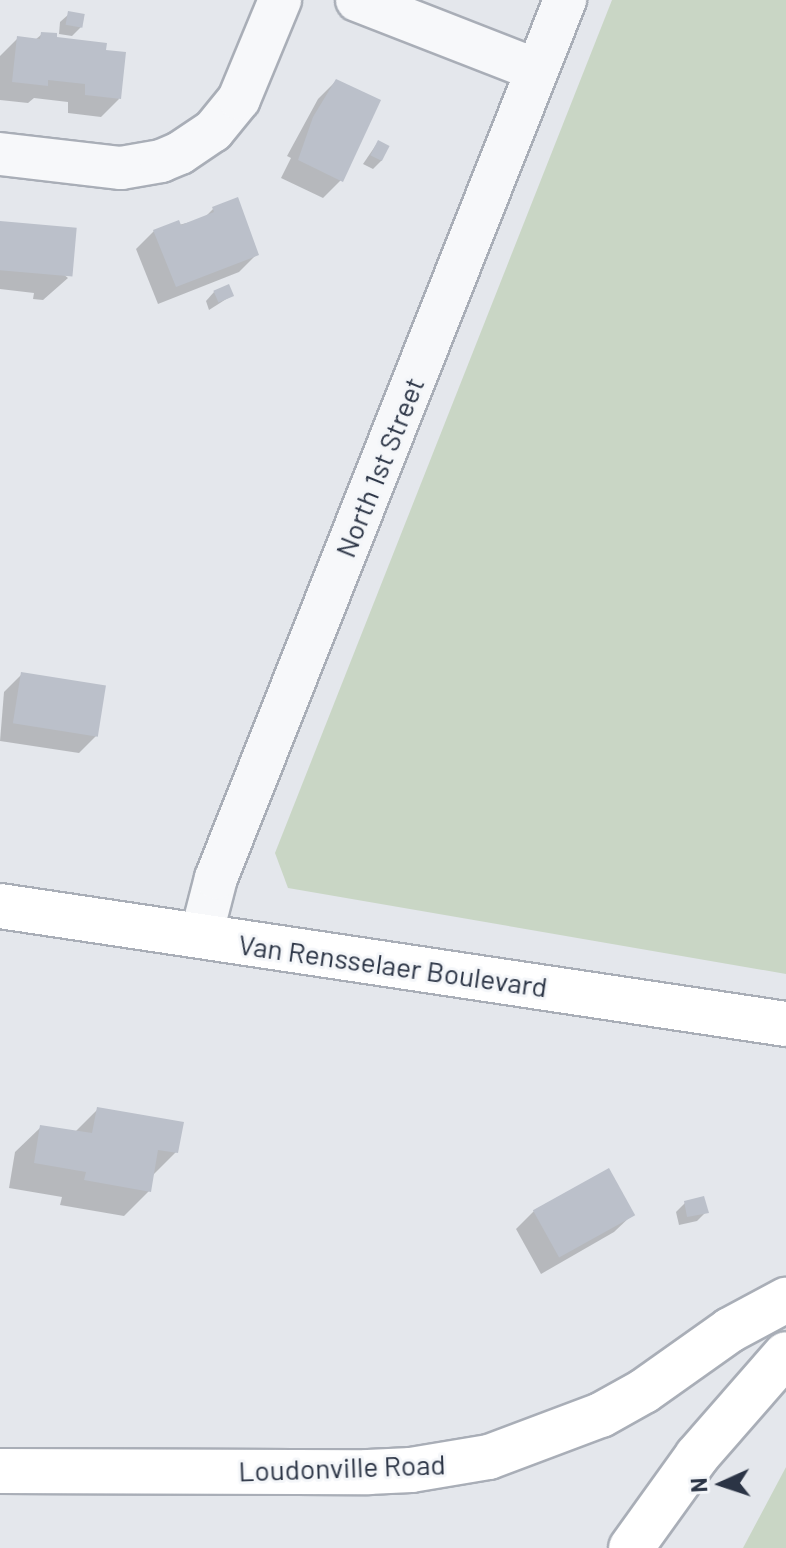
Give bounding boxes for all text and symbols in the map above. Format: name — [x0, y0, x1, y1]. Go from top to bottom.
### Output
street label: North 1st Street — [328, 372, 430, 562]
street label: Van Rensselaer Boulevard — [236, 927, 550, 1003]
north arrow — [682, 1444, 762, 1524]
street label: Loudonville Road — [238, 1447, 446, 1487]
text: N — [685, 1477, 711, 1493]

